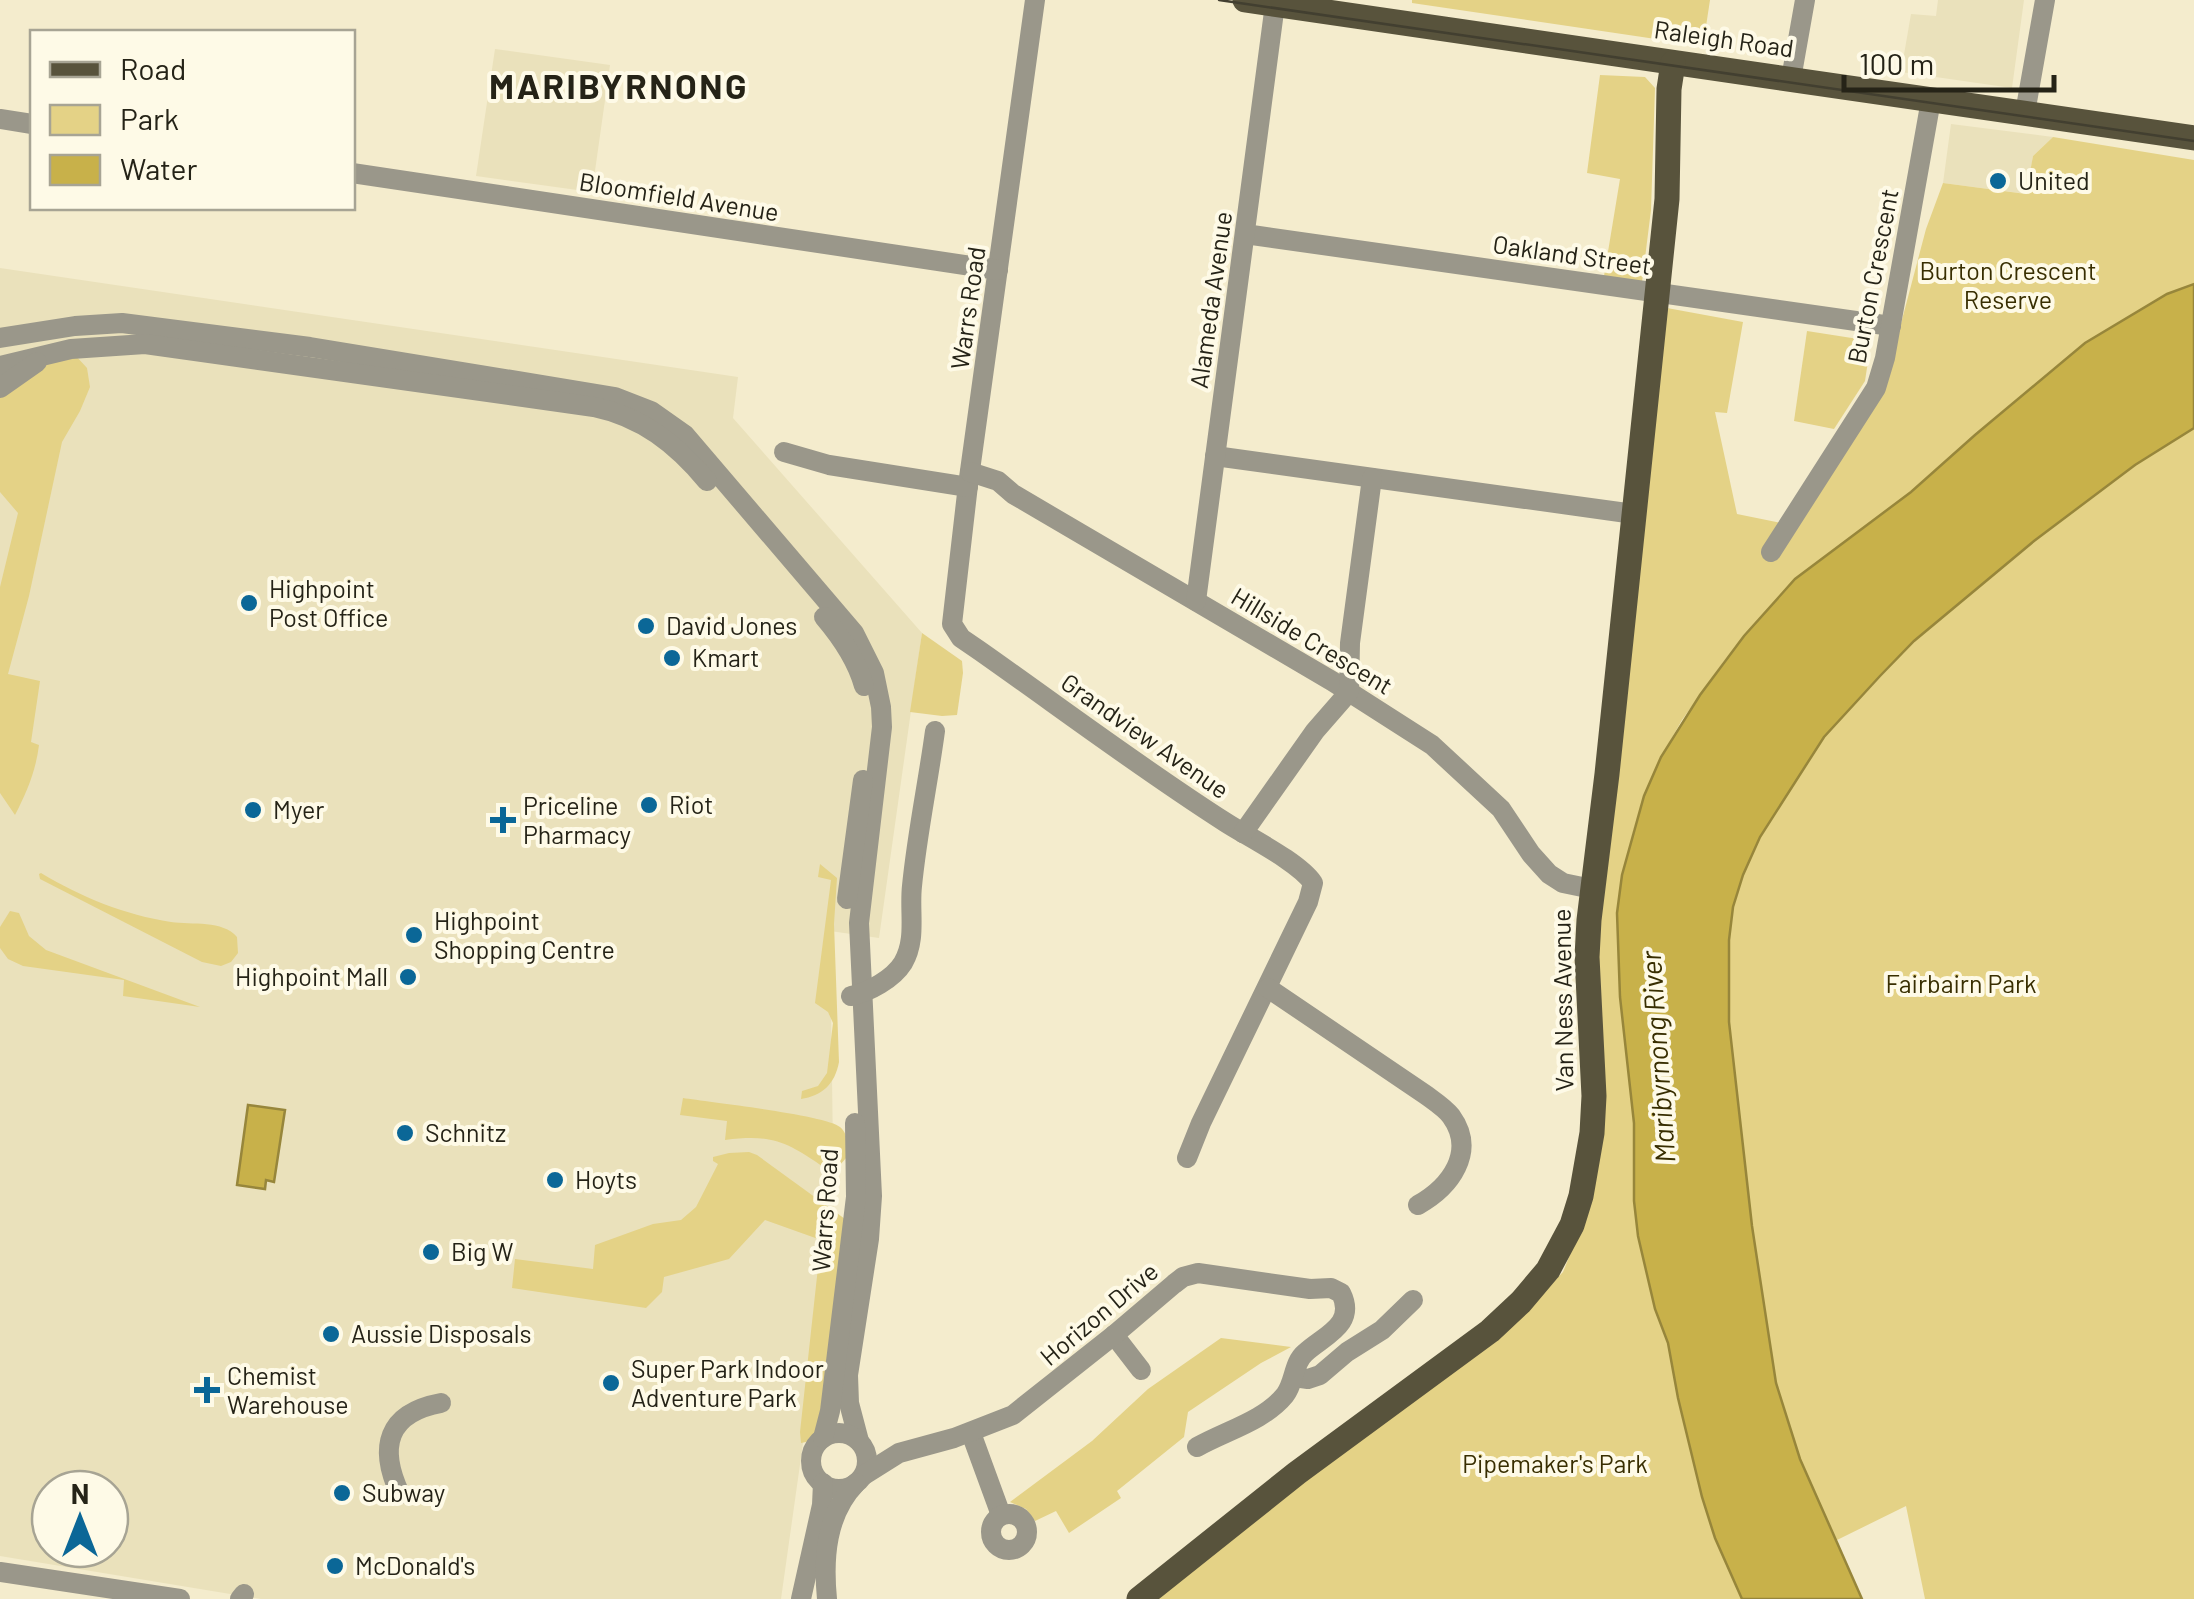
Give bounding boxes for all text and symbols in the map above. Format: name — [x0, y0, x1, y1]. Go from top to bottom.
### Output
street label: Raleigh Road — [1652, 13, 1796, 63]
legend — [30, 30, 355, 210]
scale bar — [1844, 30, 2054, 92]
text: 100 m — [1859, 45, 1934, 81]
text: Road — [120, 50, 186, 86]
district label: MARIBYRNONG — [489, 64, 749, 106]
text: Park — [120, 100, 179, 136]
text: Water — [120, 150, 198, 186]
street label: Bloomfield Avenue — [577, 165, 781, 227]
place label: United — [2018, 165, 2090, 195]
marker: United — [1987, 170, 2009, 192]
street label: Burton Crescent — [1840, 186, 1904, 366]
street label: Alameda Avenue — [1183, 209, 1237, 390]
street label: Oakland Street — [1491, 228, 1653, 280]
street label: Warrs Road — [944, 244, 990, 371]
park label: Burton Crescent Reserve — [1919, 255, 2097, 314]
place label: Highpoint Post Office — [269, 573, 388, 632]
street label: Hillside Crescent — [1226, 580, 1399, 700]
marker: Highpoint Post Office — [238, 592, 260, 614]
place label: David Jones — [666, 610, 797, 640]
marker: David Jones — [635, 615, 657, 637]
place label: Kmart — [692, 642, 759, 672]
marker: Kmart — [661, 647, 683, 669]
street label: Grandview Avenue — [1056, 666, 1235, 804]
place label: Riot — [669, 789, 713, 819]
place label: Priceline Pharmacy — [523, 790, 631, 849]
place label: Myer — [273, 794, 324, 824]
marker: Riot — [638, 794, 660, 816]
marker: Myer — [242, 799, 264, 821]
marker: Priceline Pharmacy — [492, 809, 514, 831]
place label: Highpoint Shopping Centre — [434, 905, 615, 964]
street label: Van Ness Avenue — [1545, 908, 1579, 1092]
marker: Highpoint Shopping Centre — [403, 924, 425, 946]
water label: Maribyrnong River — [1633, 949, 1681, 1164]
place label: Highpoint Mall — [235, 961, 388, 991]
marker: Highpoint Mall — [397, 966, 419, 988]
park label: Fairbairn Park — [1885, 968, 2037, 998]
place label: Schnitz — [425, 1117, 506, 1147]
marker: Schnitz — [394, 1122, 416, 1144]
street label: Warrs Road — [805, 1147, 843, 1273]
place label: Hoyts — [575, 1164, 637, 1194]
marker: Hoyts — [544, 1169, 566, 1191]
place label: Big W — [451, 1236, 513, 1266]
marker: Big W — [420, 1241, 442, 1263]
street label: Horizon Drive — [1033, 1255, 1163, 1371]
place label: Aussie Disposals — [351, 1318, 532, 1348]
marker: Aussie Disposals — [320, 1323, 342, 1345]
place label: Super Park Indoor Adventure Park — [631, 1353, 824, 1412]
place label: Chemist Warehouse — [227, 1360, 349, 1419]
marker: Super Park Indoor Adventure Park — [600, 1372, 622, 1394]
marker: Chemist Warehouse — [196, 1379, 218, 1401]
park label: Pipemaker's Park — [1462, 1448, 1648, 1478]
north arrow — [30, 1469, 130, 1569]
text: N — [71, 1476, 89, 1510]
place label: Subway — [362, 1477, 445, 1507]
marker: Subway — [331, 1482, 353, 1504]
place label: McDonald's — [355, 1550, 475, 1580]
marker: McDonald's — [324, 1555, 346, 1577]

